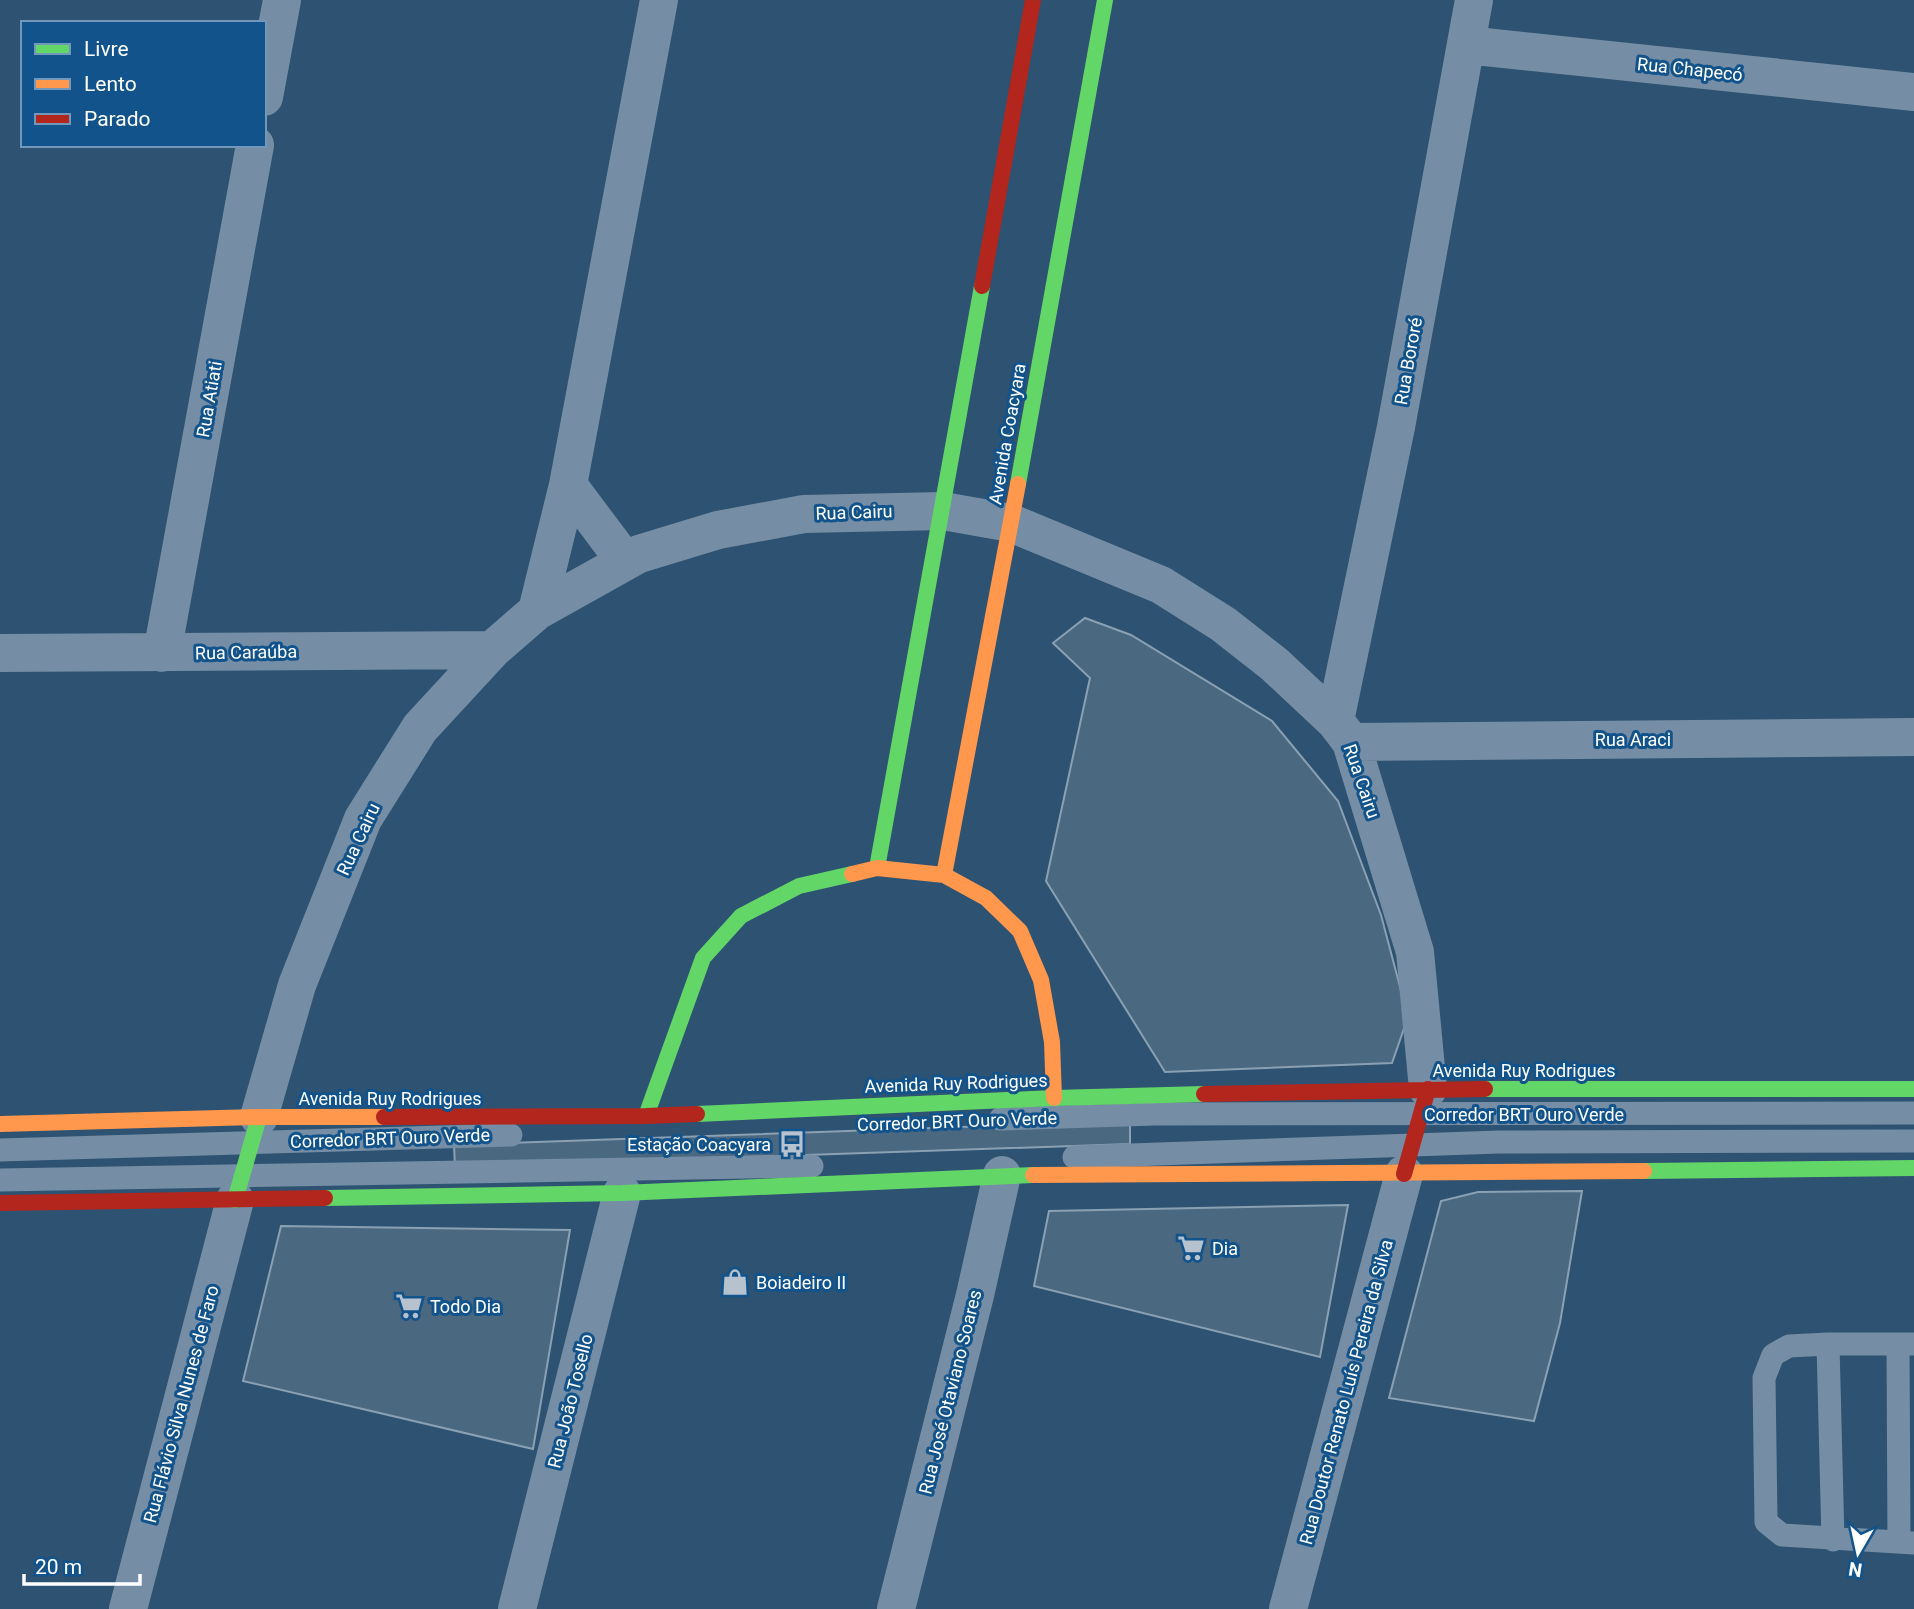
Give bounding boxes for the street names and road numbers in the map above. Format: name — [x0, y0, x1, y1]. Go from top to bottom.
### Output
street label: Rua Chapecó — [1636, 53, 1744, 85]
street label: Rua Bororé — [1390, 316, 1426, 406]
street label: Rua Atiati — [192, 359, 226, 439]
street label: Avenida Coacyara — [984, 362, 1030, 506]
street label: Rua Cairu — [815, 500, 893, 524]
street label: Rua Caraúba — [195, 641, 297, 663]
street label: Rua Araci — [1595, 729, 1671, 750]
street label: Rua Cairu — [1340, 741, 1384, 821]
street label: Rua Cairu — [332, 800, 384, 878]
street label: Avenida Ruy Rodrigues — [1432, 1060, 1616, 1081]
street label: Avenida Ruy Rodrigues — [864, 1069, 1048, 1097]
street label: Avenida Ruy Rodrigues — [298, 1088, 482, 1109]
street label: Corredor BRT Ouro Verde — [1424, 1104, 1624, 1125]
street label: Corredor BRT Ouro Verde — [857, 1107, 1057, 1135]
street label: Corredor BRT Ouro Verde — [290, 1124, 490, 1152]
street label: Rua Doutor Renato Luís Pereira da Silva — [1295, 1237, 1397, 1547]
street label: Rua Flávio Silva Nunes de Faro — [139, 1283, 223, 1525]
street label: Rua José Otaviano Soares — [914, 1288, 986, 1496]
street label: Rua João Tosello — [543, 1332, 597, 1470]

